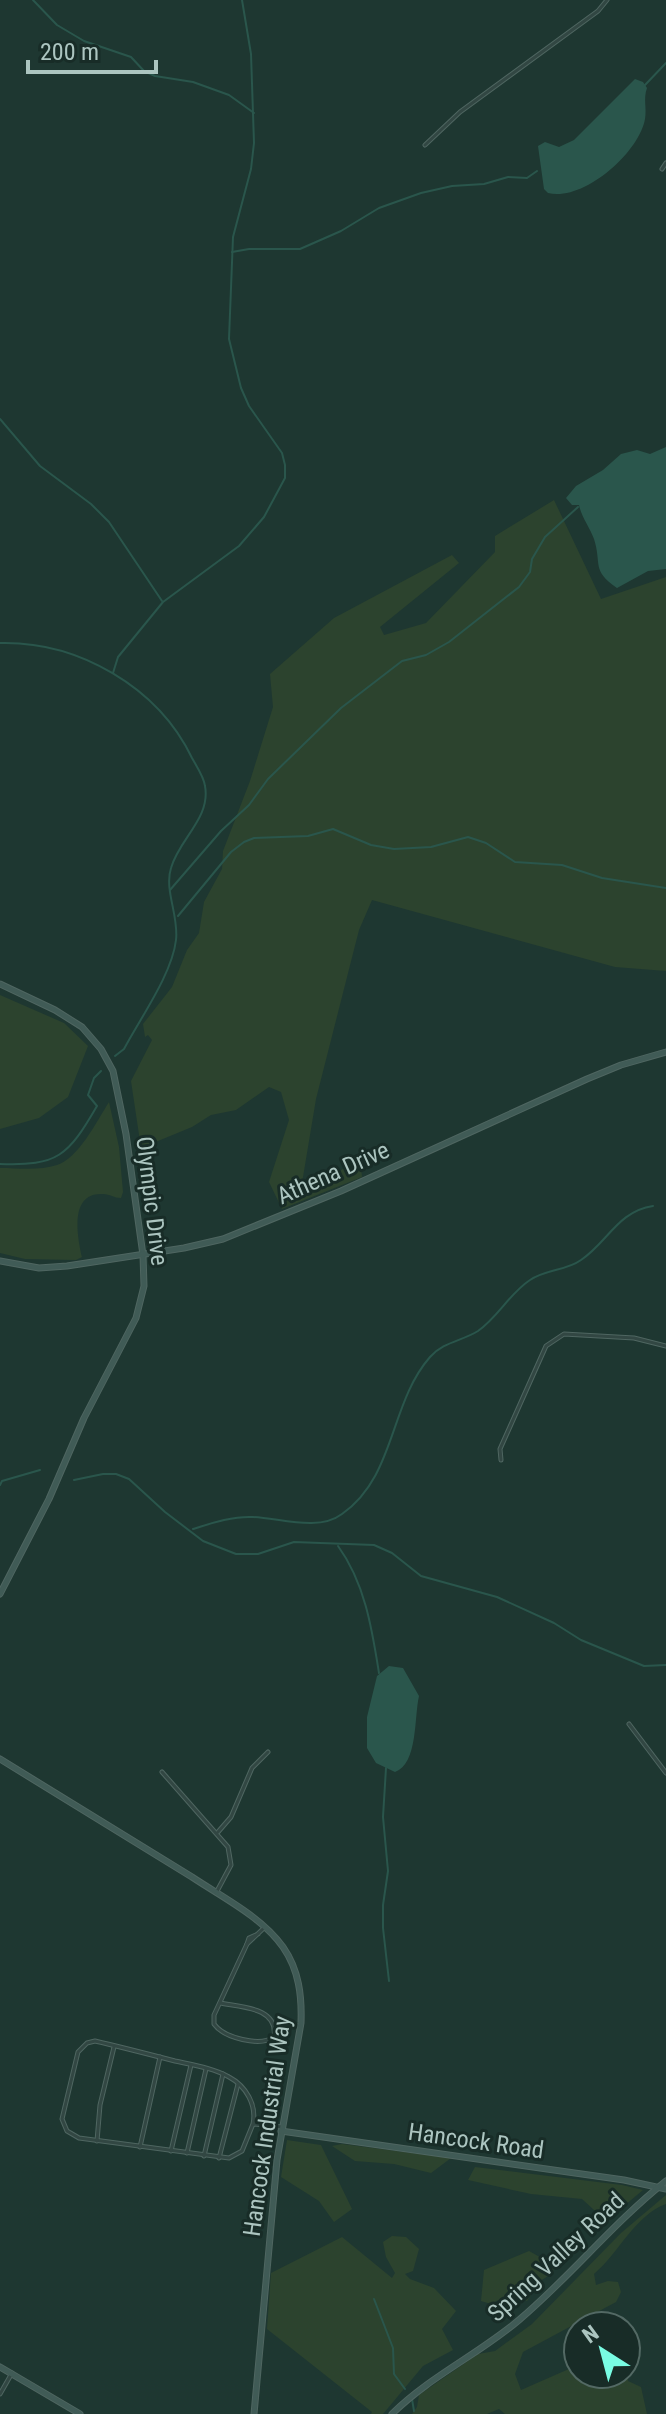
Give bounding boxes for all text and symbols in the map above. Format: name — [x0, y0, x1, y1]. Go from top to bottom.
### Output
scale bar — [28, 24, 156, 74]
text: 200 m — [40, 38, 99, 66]
street label: Olympic Drive — [130, 1135, 174, 1267]
street label: Athena Drive — [272, 1136, 394, 1210]
street label: Hancock Industrial Way — [238, 2014, 296, 2238]
street label: Hancock Road — [406, 2118, 546, 2164]
street label: Spring Valley Road — [482, 2187, 630, 2327]
north arrow — [562, 2310, 642, 2390]
text: N — [578, 2320, 603, 2348]

